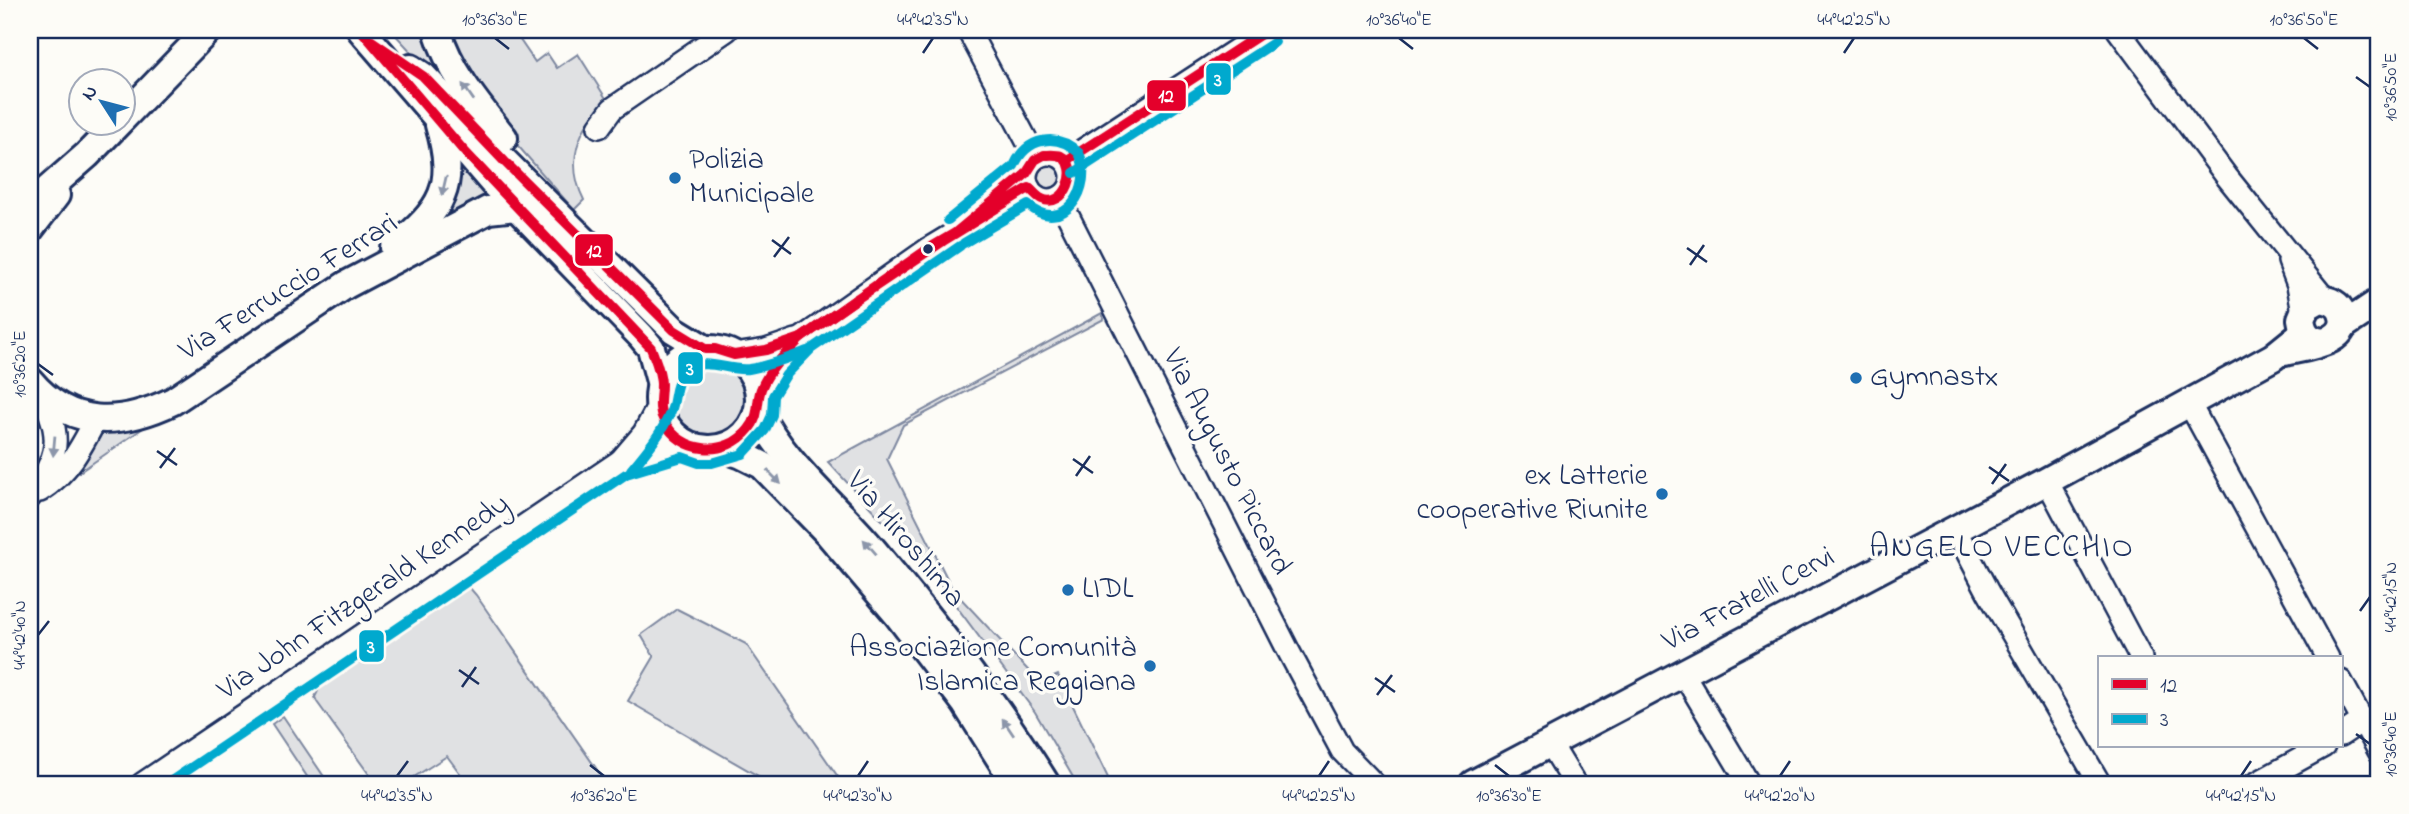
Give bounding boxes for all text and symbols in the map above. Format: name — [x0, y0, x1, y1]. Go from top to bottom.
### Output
text: 10°36'30"E — [462, 8, 528, 34]
text: 44°42'35"N — [897, 8, 969, 34]
text: 10°36'40"E — [1366, 8, 1432, 34]
text: 44°42'25"N — [1817, 8, 1891, 34]
text: 10°36'50"E — [2270, 8, 2338, 34]
text: 10°36'50"E — [2379, 53, 2405, 121]
line badge: 3 — [1205, 62, 1232, 96]
north arrow — [66, 66, 136, 136]
text: 3 — [1213, 68, 1222, 95]
line badge: 12 — [1146, 79, 1187, 112]
text: N — [76, 80, 105, 107]
one-way arrow — [461, 82, 474, 101]
text: 12 — [1158, 84, 1174, 111]
place label: Polizia Municipale — [689, 139, 815, 217]
marker: Polizia Municipale — [667, 170, 683, 186]
one-way arrow — [438, 175, 449, 197]
street label: Via Ferruccio Ferrari — [170, 203, 407, 374]
line badge: 12 — [574, 233, 614, 267]
text: 12 — [586, 239, 602, 266]
unlabelled marker — [921, 242, 935, 256]
text: 10°36'20"E — [8, 330, 34, 398]
street label: Via Augusto Piccard — [1149, 340, 1302, 583]
line badge: 3 — [677, 351, 704, 385]
place label: Gymnastx — [1870, 356, 1999, 400]
text: 3 — [685, 357, 694, 384]
marker: Gymnastx — [1848, 370, 1864, 386]
one-way arrow — [48, 435, 59, 457]
place label: ex Latterie cooperative Riunite — [1417, 455, 1649, 533]
street label: Via Hiroshima — [834, 461, 975, 618]
one-way arrow — [766, 469, 782, 485]
street label: Via John Fitzgerald Kennedy — [208, 483, 519, 713]
marker: ex Latterie cooperative Riunite — [1654, 486, 1670, 502]
district label: ANGELO VECCHIO — [1869, 525, 2135, 572]
street label: Via Fratelli Cervi — [1654, 536, 1843, 664]
one-way arrow — [863, 538, 878, 555]
text: 44°42'15"N — [2379, 562, 2405, 632]
place label: LIDL — [1082, 568, 1134, 612]
marker: LIDL — [1060, 582, 1076, 598]
text: 44°42'40"N — [8, 600, 34, 670]
place label: Associazione Comunità Islamica Reggiana — [849, 627, 1136, 705]
line badge: 3 — [358, 629, 385, 663]
text: 3 — [366, 635, 375, 662]
legend — [2098, 656, 2342, 748]
marker: Associazione Comunità Islamica Reggiana — [1142, 658, 1158, 674]
text: 12 — [2160, 672, 2177, 702]
text: 3 — [2160, 706, 2169, 736]
text: 10°36'40"E — [2379, 711, 2405, 777]
one-way arrow — [1001, 718, 1015, 736]
text: 44°42'35"N — [361, 784, 433, 810]
text: 10°36'20"E — [570, 784, 638, 810]
text: 44°42'30"N — [823, 784, 893, 810]
text: 44°42'25"N — [1282, 784, 1356, 810]
text: 10°36'30"E — [1476, 784, 1542, 810]
text: 44°42'20"N — [1745, 784, 1816, 810]
text: 44°42'15"N — [2206, 784, 2276, 810]

